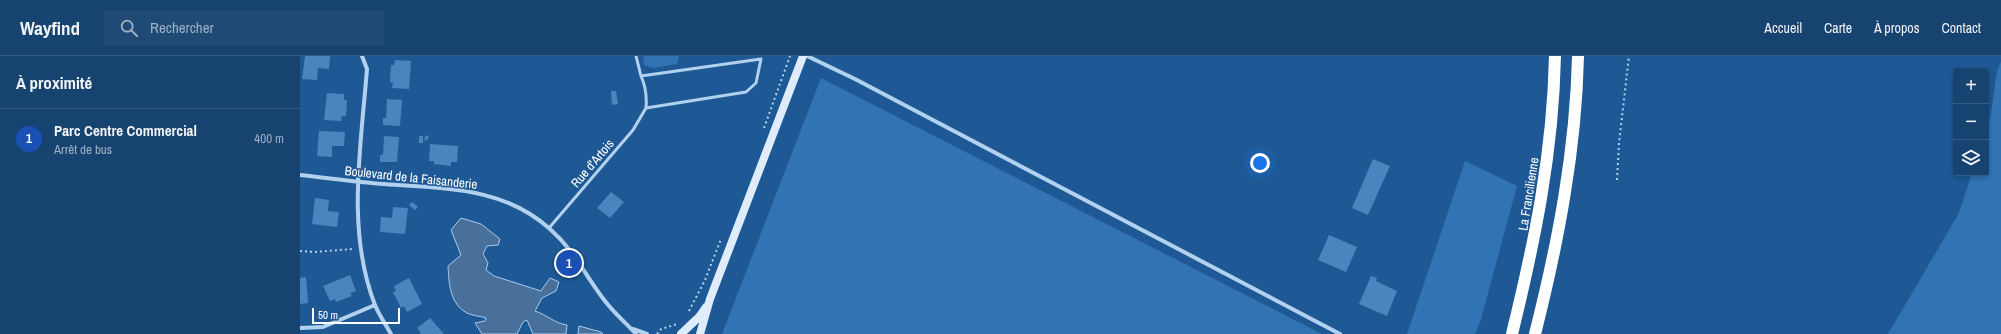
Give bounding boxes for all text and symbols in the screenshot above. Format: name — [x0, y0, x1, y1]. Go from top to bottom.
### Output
search box — [104, 10, 384, 46]
text: Wayfind — [20, 15, 80, 41]
icon: search — [118, 17, 140, 39]
text: Rechercher — [150, 17, 214, 38]
text: Accueil — [1764, 19, 1802, 37]
text: Carte — [1824, 19, 1852, 37]
text: À propos — [1874, 19, 1919, 37]
text: Contact — [1941, 19, 1981, 37]
map controls — [1953, 68, 1989, 176]
button: + — [1953, 68, 1989, 104]
text: À proximité — [16, 71, 92, 94]
button: − — [1953, 104, 1989, 140]
text: Parc Centre Commercial — [54, 120, 197, 141]
text: 1 — [26, 130, 32, 147]
text: 400 m — [254, 130, 284, 147]
street label: Rue d'Artois — [567, 136, 618, 191]
button: layers — [1953, 140, 1989, 176]
text: Arrêt de bus — [54, 141, 112, 158]
your location — [1250, 153, 1270, 173]
street label: La Francilienne — [1514, 156, 1543, 232]
street label: Boulevard de la Faisanderie — [344, 162, 478, 193]
pin: 1 — [556, 248, 582, 278]
scale bar — [312, 306, 400, 325]
text: 50 m — [318, 308, 338, 322]

